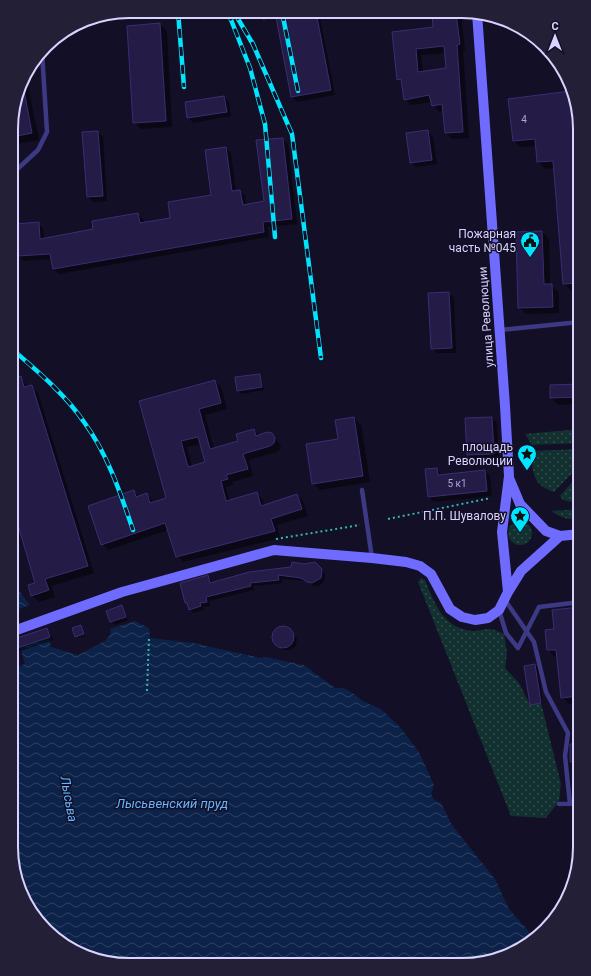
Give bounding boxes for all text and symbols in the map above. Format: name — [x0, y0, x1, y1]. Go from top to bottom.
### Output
north arrow — [535, 16, 575, 56]
text: С — [551, 20, 559, 33]
house number: 4 — [521, 114, 527, 125]
place label: Пожарная часть №045 — [449, 227, 516, 255]
public building icon: Пожарная часть №045 — [519, 230, 541, 258]
street label: улица Революции — [475, 266, 497, 368]
place label: площадь Революции — [448, 440, 513, 468]
place icon: площадь Революции — [516, 443, 538, 471]
house number: 5 к1 — [447, 478, 467, 489]
place icon: П.П. Шувалову — [509, 505, 531, 533]
place label: П.П. Шувалову — [423, 509, 506, 523]
water label: Лысьва — [57, 774, 80, 823]
water label: Лысьвенский пруд — [115, 796, 228, 811]

